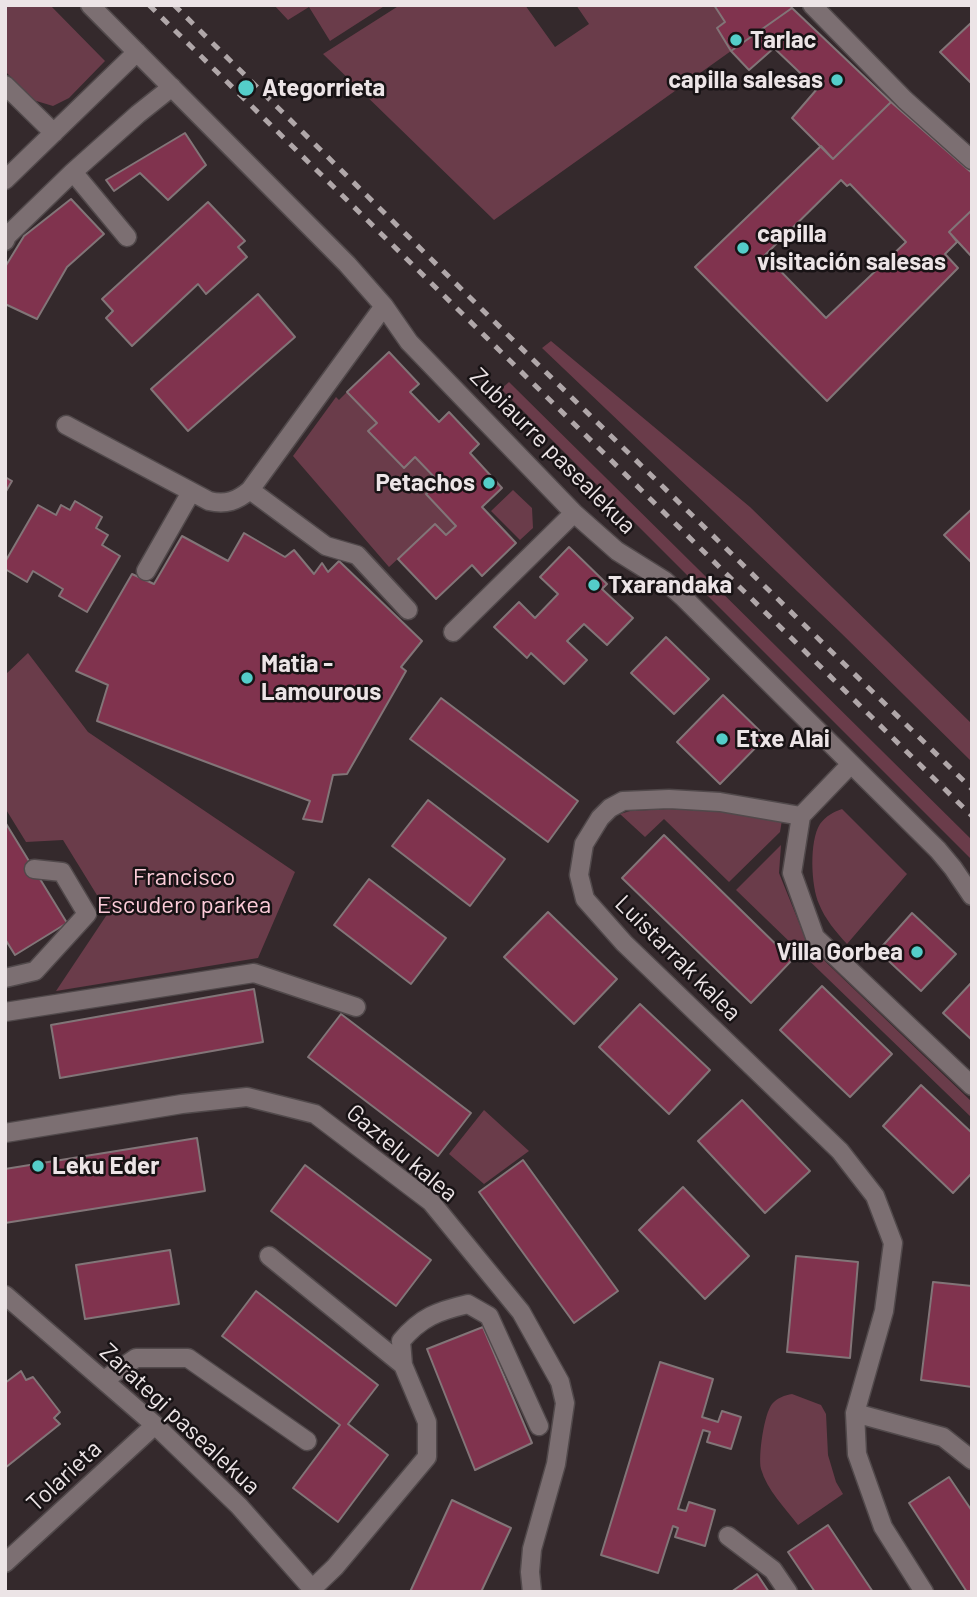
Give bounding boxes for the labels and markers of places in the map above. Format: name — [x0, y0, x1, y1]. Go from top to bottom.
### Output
place label: Tarlac — [750, 26, 816, 54]
marker: Tarlac — [728, 32, 744, 48]
place label: capilla salesas — [668, 66, 823, 94]
marker: capilla salesas — [829, 72, 845, 88]
place label: Ategorrieta — [262, 74, 385, 102]
marker: Ategorrieta — [236, 78, 256, 98]
place label: capilla visitación salesas — [757, 220, 946, 276]
marker: capilla visitación salesas — [735, 240, 751, 256]
place label: Petachos — [375, 469, 475, 497]
marker: Petachos — [481, 475, 497, 491]
place label: Txarandaka — [608, 571, 732, 599]
marker: Txarandaka — [586, 577, 602, 593]
place label: Matia - Lamourous — [261, 650, 381, 706]
marker: Matia - Lamourous — [239, 670, 255, 686]
place label: Etxe Alai — [736, 725, 830, 753]
marker: Etxe Alai — [714, 731, 730, 747]
place label: Villa Gorbea — [776, 938, 903, 966]
marker: Villa Gorbea — [909, 944, 925, 960]
place label: Leku Eder — [52, 1152, 159, 1180]
marker: Leku Eder — [30, 1158, 46, 1174]

